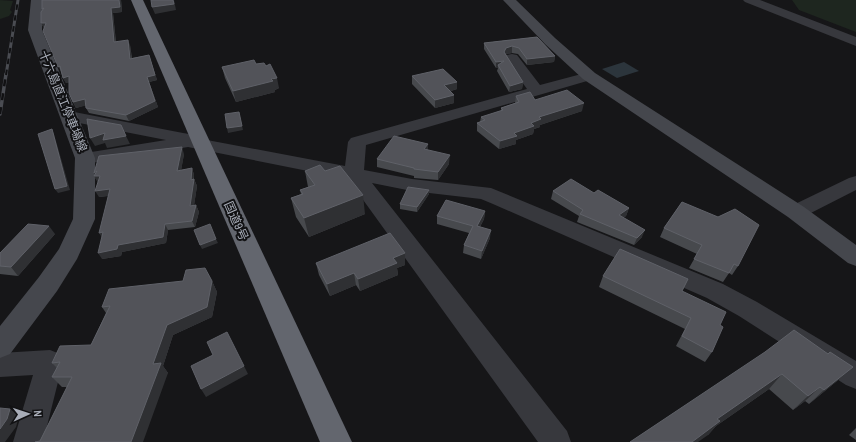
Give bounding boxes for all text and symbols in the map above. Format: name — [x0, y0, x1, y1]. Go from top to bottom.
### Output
street label: 十六島直江停車場線 — [35, 48, 91, 154]
street label: 国道9号 — [220, 199, 252, 243]
north arrow — [8, 394, 48, 434]
text: N — [31, 410, 45, 417]

